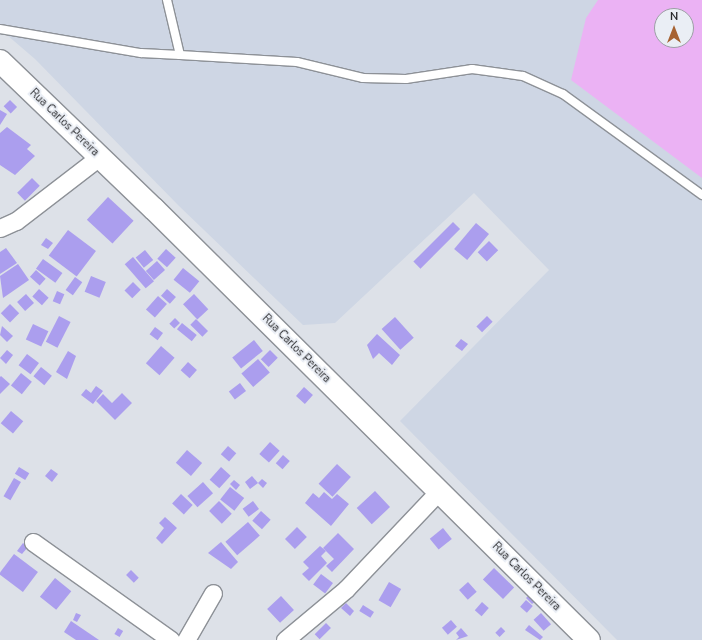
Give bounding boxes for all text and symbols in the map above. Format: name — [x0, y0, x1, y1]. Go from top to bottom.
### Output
north arrow — [654, 8, 694, 48]
text: N — [670, 9, 678, 24]
street label: Rua Carlos Pereira — [27, 87, 101, 159]
street label: Rua Carlos Pereira — [259, 312, 333, 386]
street label: Rua Carlos Pereira — [489, 540, 563, 614]

